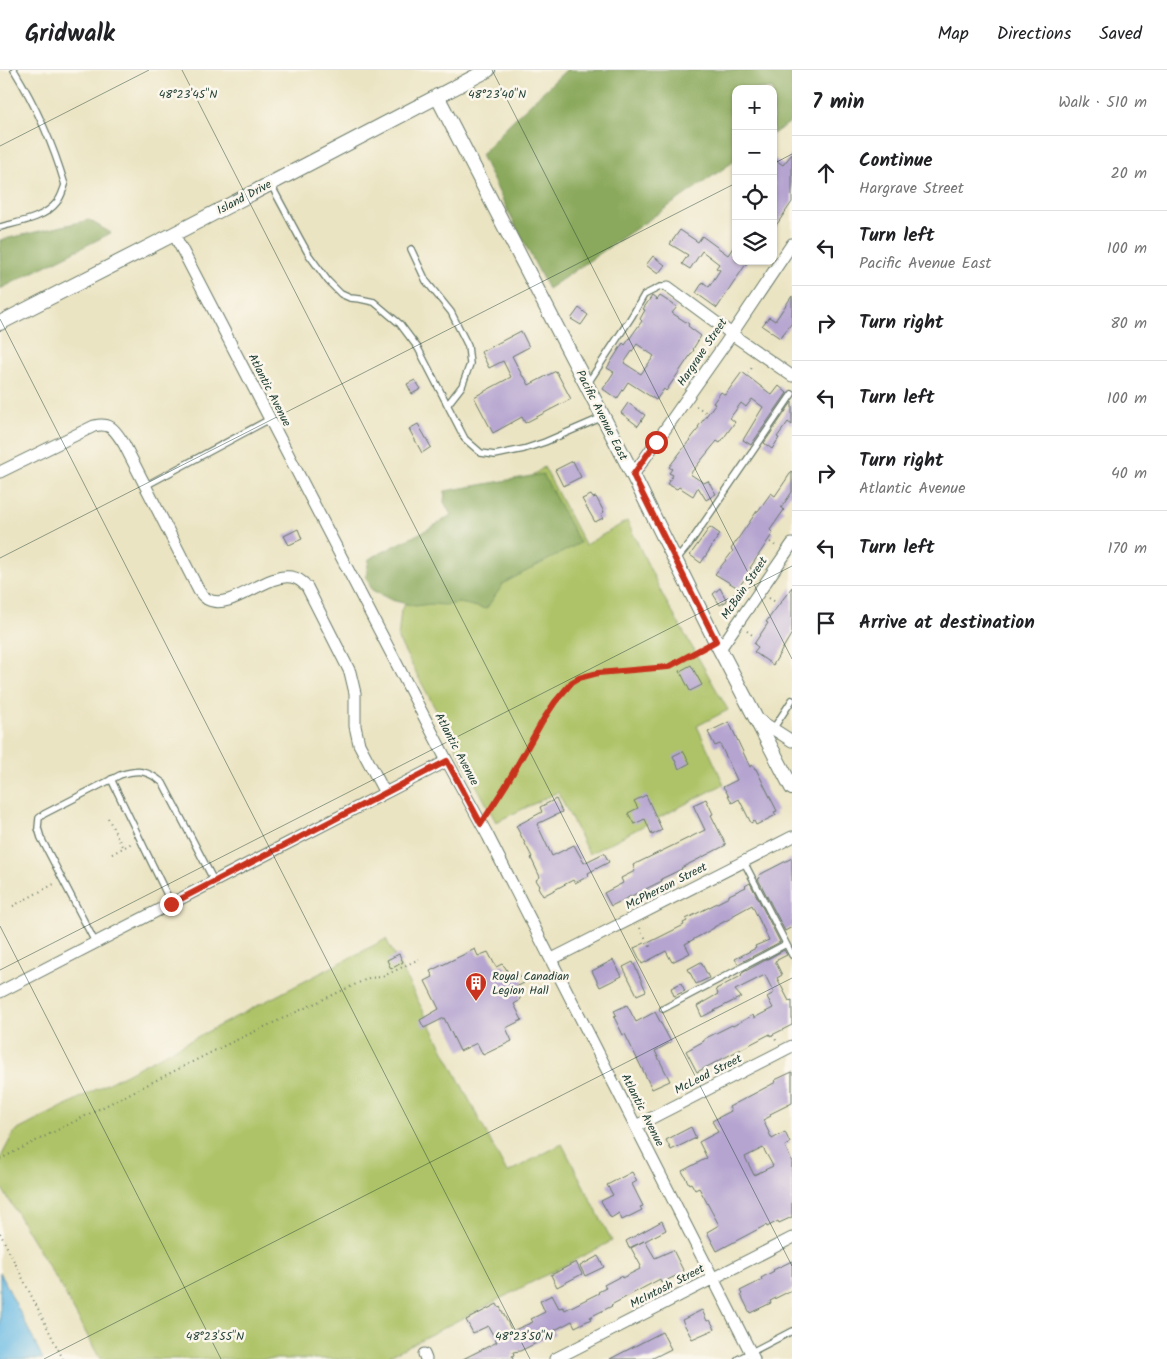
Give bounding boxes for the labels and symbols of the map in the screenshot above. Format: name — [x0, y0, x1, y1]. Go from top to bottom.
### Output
text: 48°23'45"N — [159, 85, 217, 104]
text: 48°23'40"N — [468, 85, 526, 104]
street label: Island Drive — [213, 175, 276, 220]
street label: Hargrave Street — [673, 314, 732, 390]
street label: Atlantic Avenue — [243, 350, 296, 431]
street label: Pacific Avenue East — [571, 367, 633, 464]
route start — [645, 431, 668, 454]
street label: McBain Street — [716, 553, 773, 624]
street label: Atlantic Avenue — [429, 710, 484, 789]
street label: McPherson Street — [622, 858, 711, 915]
route end — [160, 893, 183, 916]
place label: Royal Canadian Legion Hall — [492, 967, 569, 1000]
building icon: Royal Canadian Legion Hall — [464, 971, 488, 1002]
street label: McLeod Street — [671, 1049, 746, 1100]
street label: Atlantic Avenue — [616, 1070, 669, 1151]
street label: McIntosh Street — [626, 1259, 708, 1313]
text: 48°23'55"N — [186, 1327, 244, 1346]
text: 48°23'50"N — [495, 1327, 553, 1346]

